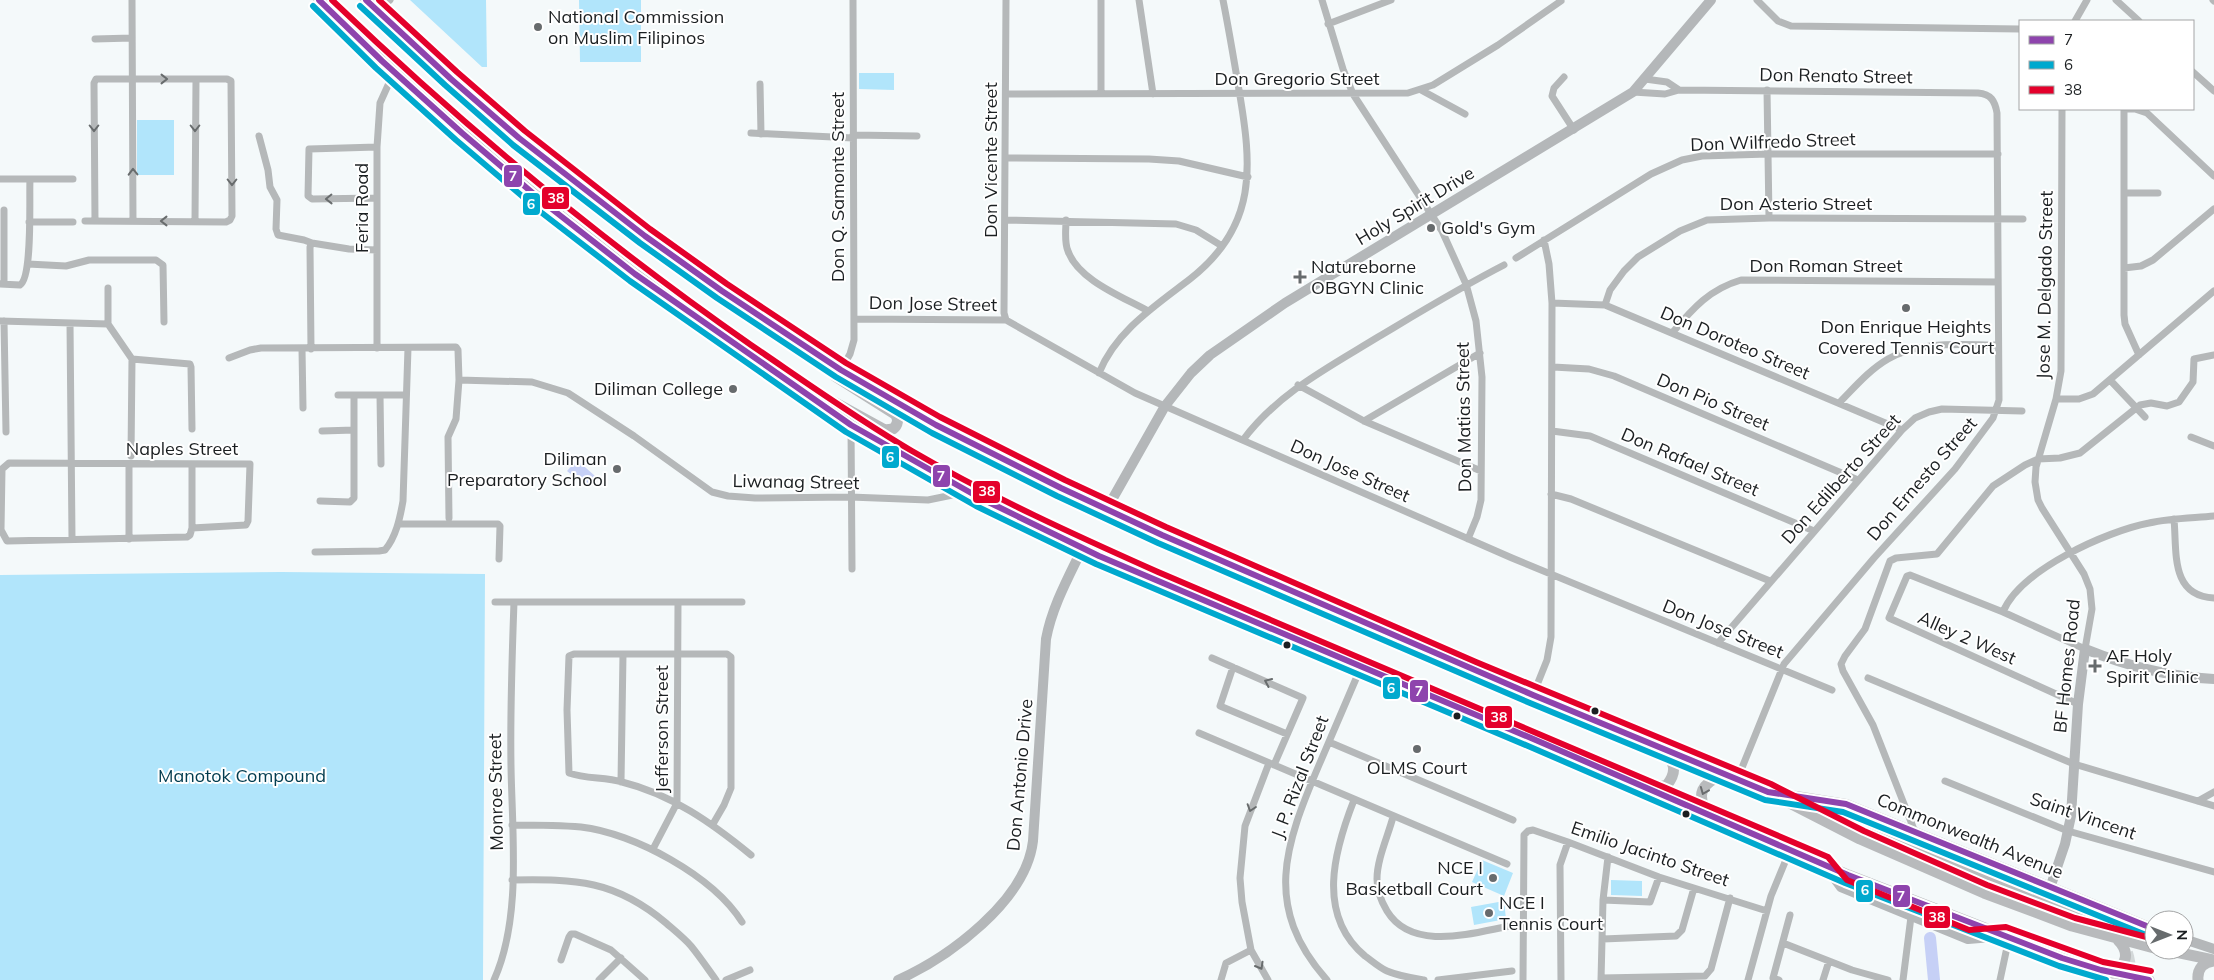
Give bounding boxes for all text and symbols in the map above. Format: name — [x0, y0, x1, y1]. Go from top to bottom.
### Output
place label: National Commission on Muslim Filipinos — [548, 5, 724, 49]
legend — [2019, 20, 2194, 110]
marker: National Commission on Muslim Filipinos — [532, 21, 544, 33]
text: 7 — [2064, 30, 2073, 49]
text: 6 — [2064, 55, 2073, 74]
street label: Don Renato Street — [1759, 63, 1913, 88]
street label: Don Gregorio Street — [1214, 67, 1380, 90]
one-way arrow — [160, 74, 168, 84]
text: 38 — [2064, 80, 2082, 99]
street label: Don Vicente Street — [979, 82, 1002, 238]
street label: Don Q. Samonte Street — [826, 92, 849, 282]
one-way arrow — [89, 124, 99, 132]
one-way arrow — [190, 124, 200, 132]
street label: Don Wilfredo Street — [1690, 127, 1856, 156]
street label: Holy Spirit Drive — [1351, 161, 1478, 250]
street label: Feria Road — [350, 163, 373, 253]
line badge: 7 — [503, 164, 523, 188]
text: 7 — [509, 167, 517, 185]
one-way arrow — [128, 168, 138, 176]
one-way arrow — [227, 178, 237, 186]
line badge: 38 — [541, 186, 570, 210]
text: 38 — [548, 189, 564, 207]
street label: Jose M. Delgado Street — [2031, 191, 2058, 379]
line badge: 6 — [522, 192, 541, 216]
street label: Don Asterio Street — [1720, 192, 1872, 215]
one-way arrow — [324, 193, 332, 204]
text: 6 — [527, 195, 535, 213]
one-way arrow — [160, 216, 168, 226]
place label: Gold's Gym — [1441, 216, 1536, 239]
marker: Gold's Gym — [1425, 222, 1437, 234]
street label: Don Roman Street — [1749, 254, 1903, 277]
place label: Natureborne OBGYN Clinic — [1311, 255, 1424, 299]
marker: Natureborne OBGYN Clinic — [1293, 270, 1307, 284]
street label: Don Jose Street — [869, 291, 997, 316]
street label: Don Doroteo Street — [1657, 301, 1813, 384]
marker: Don Enrique Heights Covered Tennis Court — [1900, 302, 1912, 314]
place label: Don Enrique Heights Covered Tennis Court — [1818, 315, 1994, 359]
street label: Don Matias Street — [1451, 342, 1476, 492]
street label: Don Pio Street — [1654, 368, 1773, 436]
place label: Diliman College — [594, 377, 723, 400]
marker: Diliman College — [727, 383, 739, 395]
street label: Don Edilberto Street — [1776, 409, 1905, 549]
street label: Don Ernesto Street — [1862, 412, 1982, 545]
street label: Don Rafael Street — [1618, 422, 1763, 501]
street label: Don Jose Street — [1287, 434, 1414, 507]
street label: Naples Street — [126, 437, 238, 460]
line badge: 6 — [881, 445, 900, 469]
place label: Diliman Preparatory School — [447, 447, 607, 491]
text: 6 — [886, 448, 894, 466]
marker: Diliman Preparatory School — [611, 463, 623, 475]
line badge: 7 — [932, 464, 951, 488]
text: 7 — [937, 467, 945, 485]
street label: Liwanag Street — [732, 469, 860, 494]
line badge: 38 — [972, 480, 1001, 504]
text: 38 — [979, 482, 995, 500]
street label: Don Jose Street — [1659, 594, 1787, 663]
street label: BF Homes Road — [2048, 598, 2085, 734]
street label: Alley 2 West — [1915, 606, 2020, 669]
unlabelled marker — [1282, 640, 1292, 650]
place label: AF Holy Spirit Clinic — [2106, 644, 2199, 688]
marker: AF Holy Spirit Clinic — [2088, 659, 2102, 673]
street label: Jefferson Street — [650, 665, 673, 793]
line badge: 6 — [1382, 676, 1401, 700]
one-way arrow — [1264, 678, 1273, 689]
text: 6 — [1387, 679, 1395, 697]
line badge: 7 — [1409, 679, 1429, 703]
text: 7 — [1415, 682, 1423, 700]
street label: Don Antonio Drive — [1001, 698, 1038, 852]
line badge: 38 — [1484, 705, 1513, 729]
unlabelled marker — [1590, 706, 1600, 716]
text: 38 — [1491, 708, 1507, 726]
unlabelled marker — [1452, 711, 1462, 721]
street label: J. P. Rizal Street — [1266, 712, 1333, 841]
street label: Monroe Street — [483, 733, 508, 851]
marker: OLMS Court — [1411, 743, 1423, 755]
place label: OLMS Court — [1367, 756, 1467, 779]
park label: Manotok Compound — [158, 764, 326, 787]
one-way arrow — [1700, 786, 1710, 795]
street label: Saint Vincent — [2027, 787, 2139, 844]
street label: Commonwealth Avenue — [1874, 788, 2067, 883]
one-way arrow — [1247, 803, 1257, 812]
unlabelled marker — [1681, 809, 1691, 819]
street label: Emilio Jacinto Street — [1568, 816, 1732, 891]
place label: NCE I Basketball Court — [1345, 856, 1483, 900]
marker: NCE I Basketball Court — [1487, 872, 1499, 884]
line badge: 6 — [1855, 879, 1874, 903]
text: 6 — [1861, 881, 1869, 899]
line badge: 7 — [1892, 884, 1911, 908]
text: 7 — [1897, 887, 1905, 905]
place label: NCE I Tennis Court — [1499, 891, 1603, 935]
line badge: 38 — [1923, 905, 1951, 929]
marker: NCE I Tennis Court — [1483, 907, 1495, 919]
text: 38 — [1929, 908, 1945, 926]
north arrow — [2144, 910, 2194, 960]
text: N — [2173, 930, 2191, 940]
one-way arrow — [1253, 961, 1263, 970]

